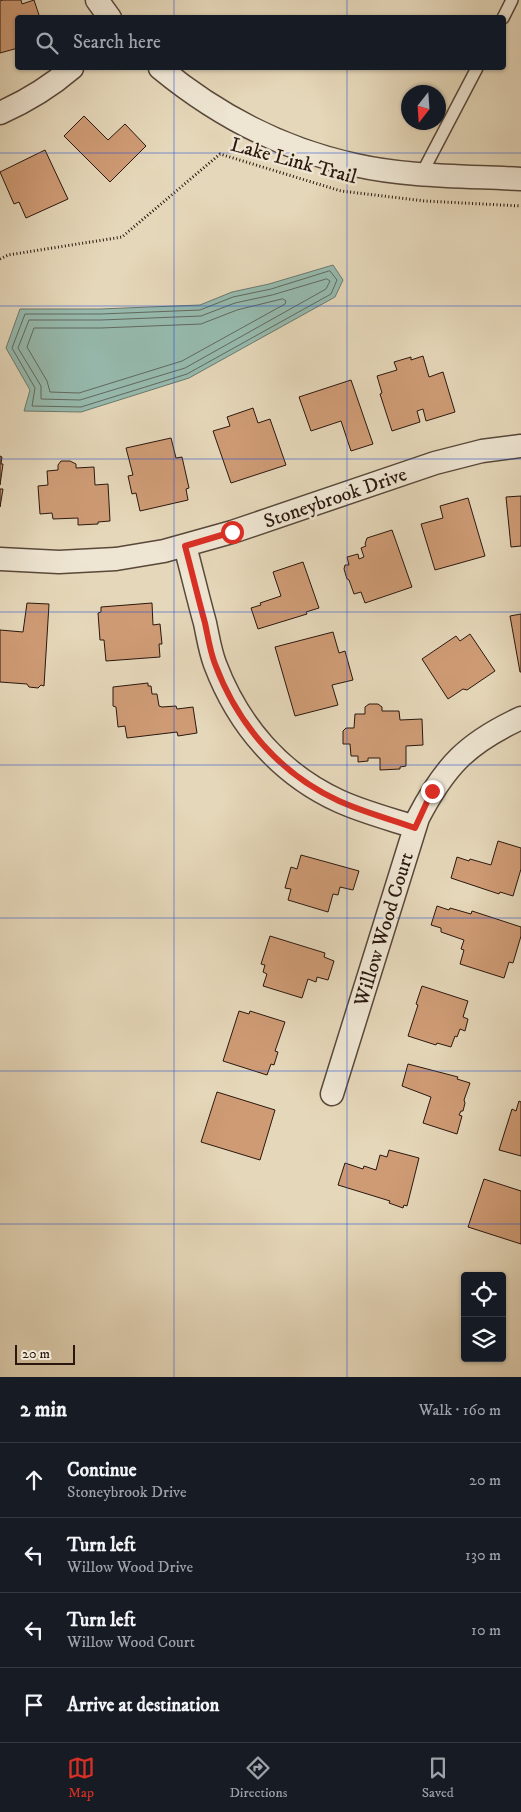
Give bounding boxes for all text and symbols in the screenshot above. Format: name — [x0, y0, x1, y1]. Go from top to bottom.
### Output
search box — [15, 15, 506, 70]
icon: search — [33, 29, 61, 57]
text: Search here — [73, 31, 161, 54]
north arrow — [401, 85, 446, 130]
street label: Lake Link Trail — [228, 133, 359, 190]
street label: Stoneybrook Drive — [261, 462, 410, 535]
route start — [221, 521, 244, 544]
route end — [421, 780, 444, 803]
street label: Willow Wood Court — [349, 849, 420, 1010]
map controls — [461, 1272, 506, 1362]
button: locate — [461, 1272, 506, 1317]
button: layers — [461, 1317, 506, 1362]
scale bar — [15, 1342, 75, 1365]
text: 20 m — [22, 1345, 50, 1363]
text: 2 min — [20, 1397, 67, 1423]
text: Walk · 160 m — [419, 1400, 501, 1420]
text: Continue — [67, 1459, 137, 1482]
icon: ahead — [20, 1466, 48, 1494]
text: 20 m — [469, 1470, 501, 1490]
text: Stoneybrook Drive — [67, 1482, 187, 1502]
text: Turn left — [67, 1534, 136, 1557]
icon: left — [20, 1541, 48, 1569]
text: 130 m — [465, 1545, 501, 1565]
text: Willow Wood Drive — [67, 1557, 193, 1577]
text: Turn left — [67, 1609, 136, 1632]
icon: left — [20, 1616, 48, 1644]
text: 10 m — [471, 1620, 501, 1640]
text: Willow Wood Court — [67, 1632, 195, 1652]
icon: arrive — [20, 1691, 48, 1719]
text: Arrive at destination — [67, 1694, 219, 1717]
tab: Map — [67, 1754, 95, 1802]
tab: Directions — [229, 1754, 287, 1802]
tab: Saved — [422, 1754, 454, 1802]

